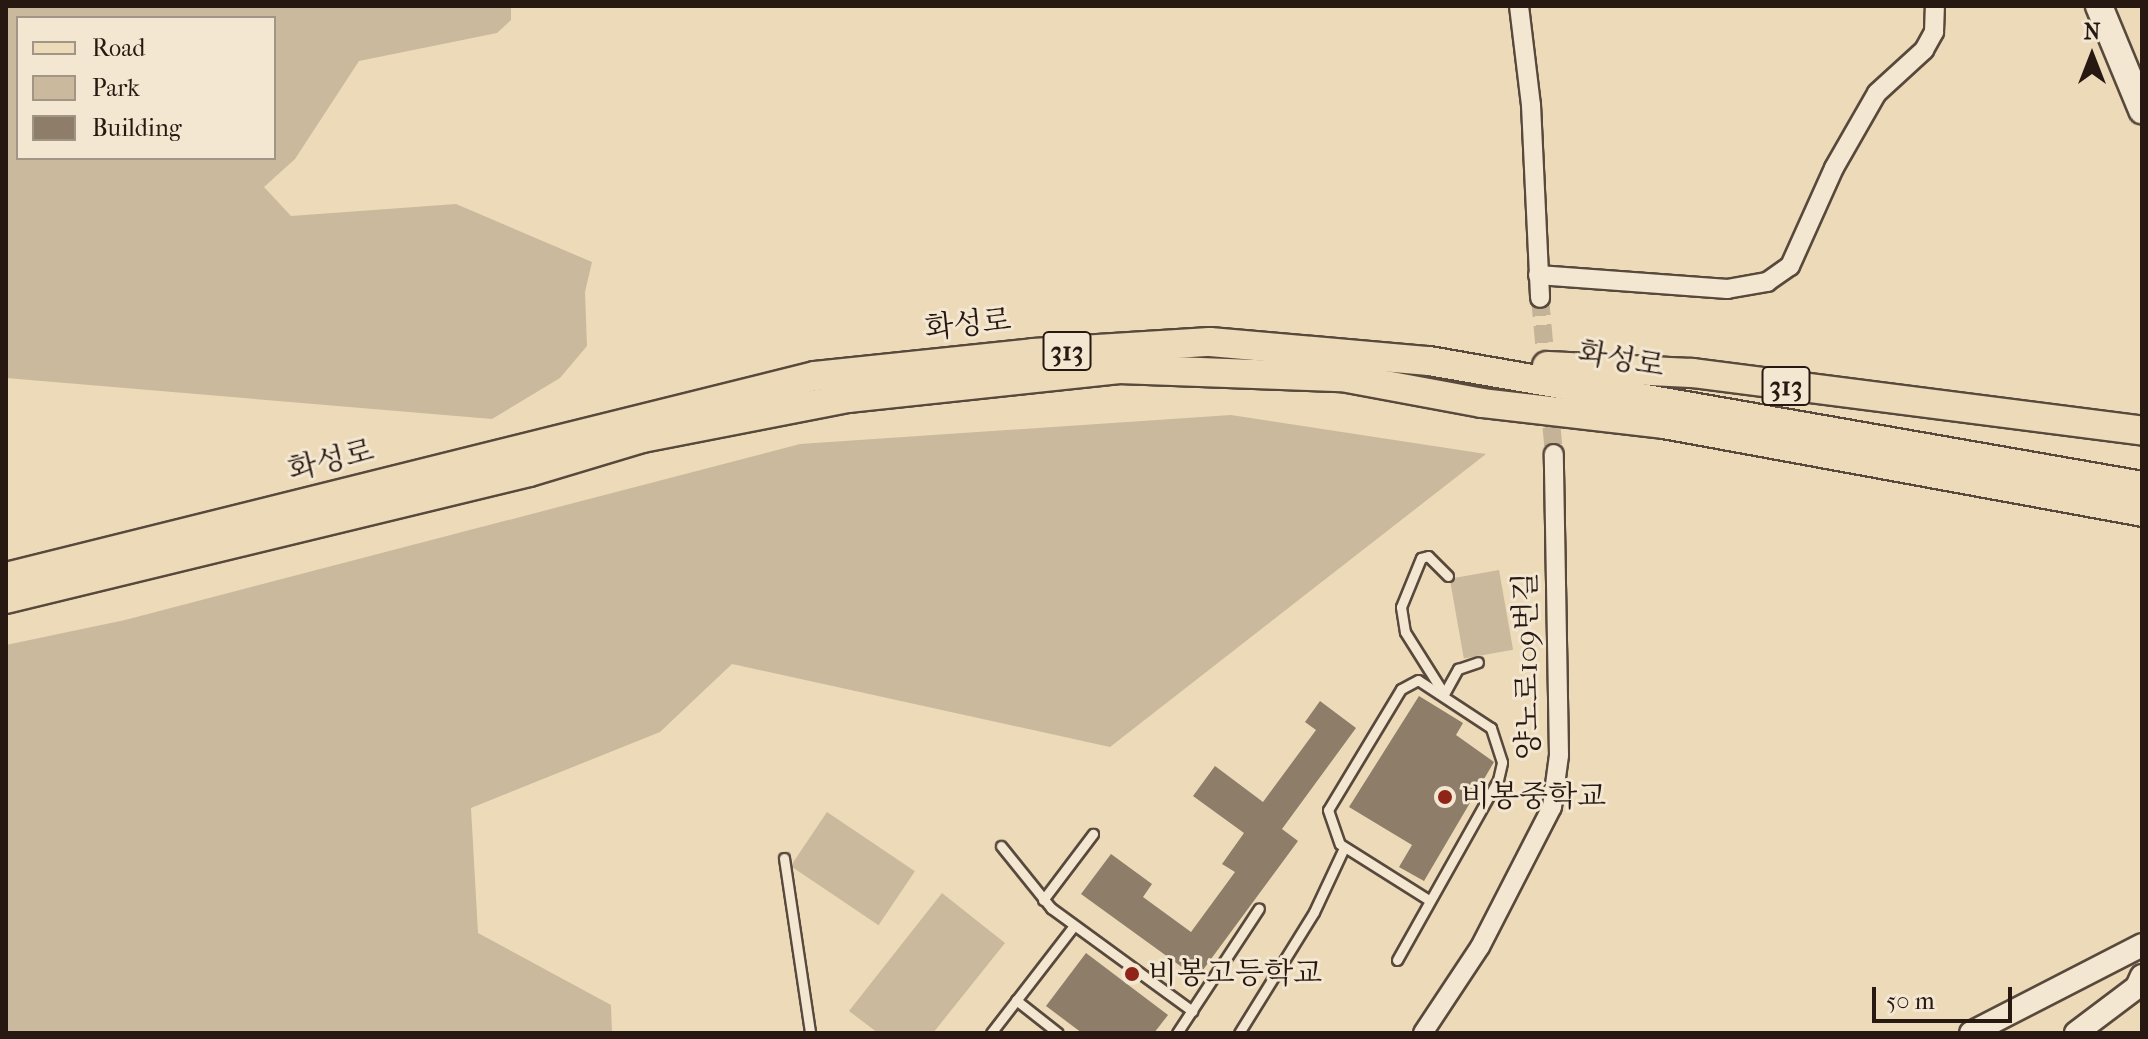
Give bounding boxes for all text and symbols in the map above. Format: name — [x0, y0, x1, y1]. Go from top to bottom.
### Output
legend — [16, 16, 276, 160]
north arrow — [2052, 16, 2132, 96]
text: N — [2084, 19, 2100, 45]
text: Road — [92, 34, 145, 62]
text: Park — [92, 74, 140, 102]
text: Building — [92, 114, 182, 142]
street label: 화성로 — [923, 303, 1013, 347]
road number: 313 — [1041, 327, 1093, 375]
street label: 화성로 — [1575, 335, 1667, 385]
road number: 313 — [1760, 362, 1812, 410]
street label: 화성로 — [284, 433, 378, 489]
street label: 양노로109번길 — [1508, 572, 1548, 760]
place label: 비봉중학교 — [1461, 779, 1606, 815]
marker: 비봉중학교 — [1436, 788, 1454, 806]
place label: 비봉고등학교 — [1148, 956, 1322, 992]
marker: 비봉고등학교 — [1123, 965, 1141, 983]
scale bar — [1876, 971, 2016, 1021]
text: 50 m — [1886, 987, 1935, 1015]

